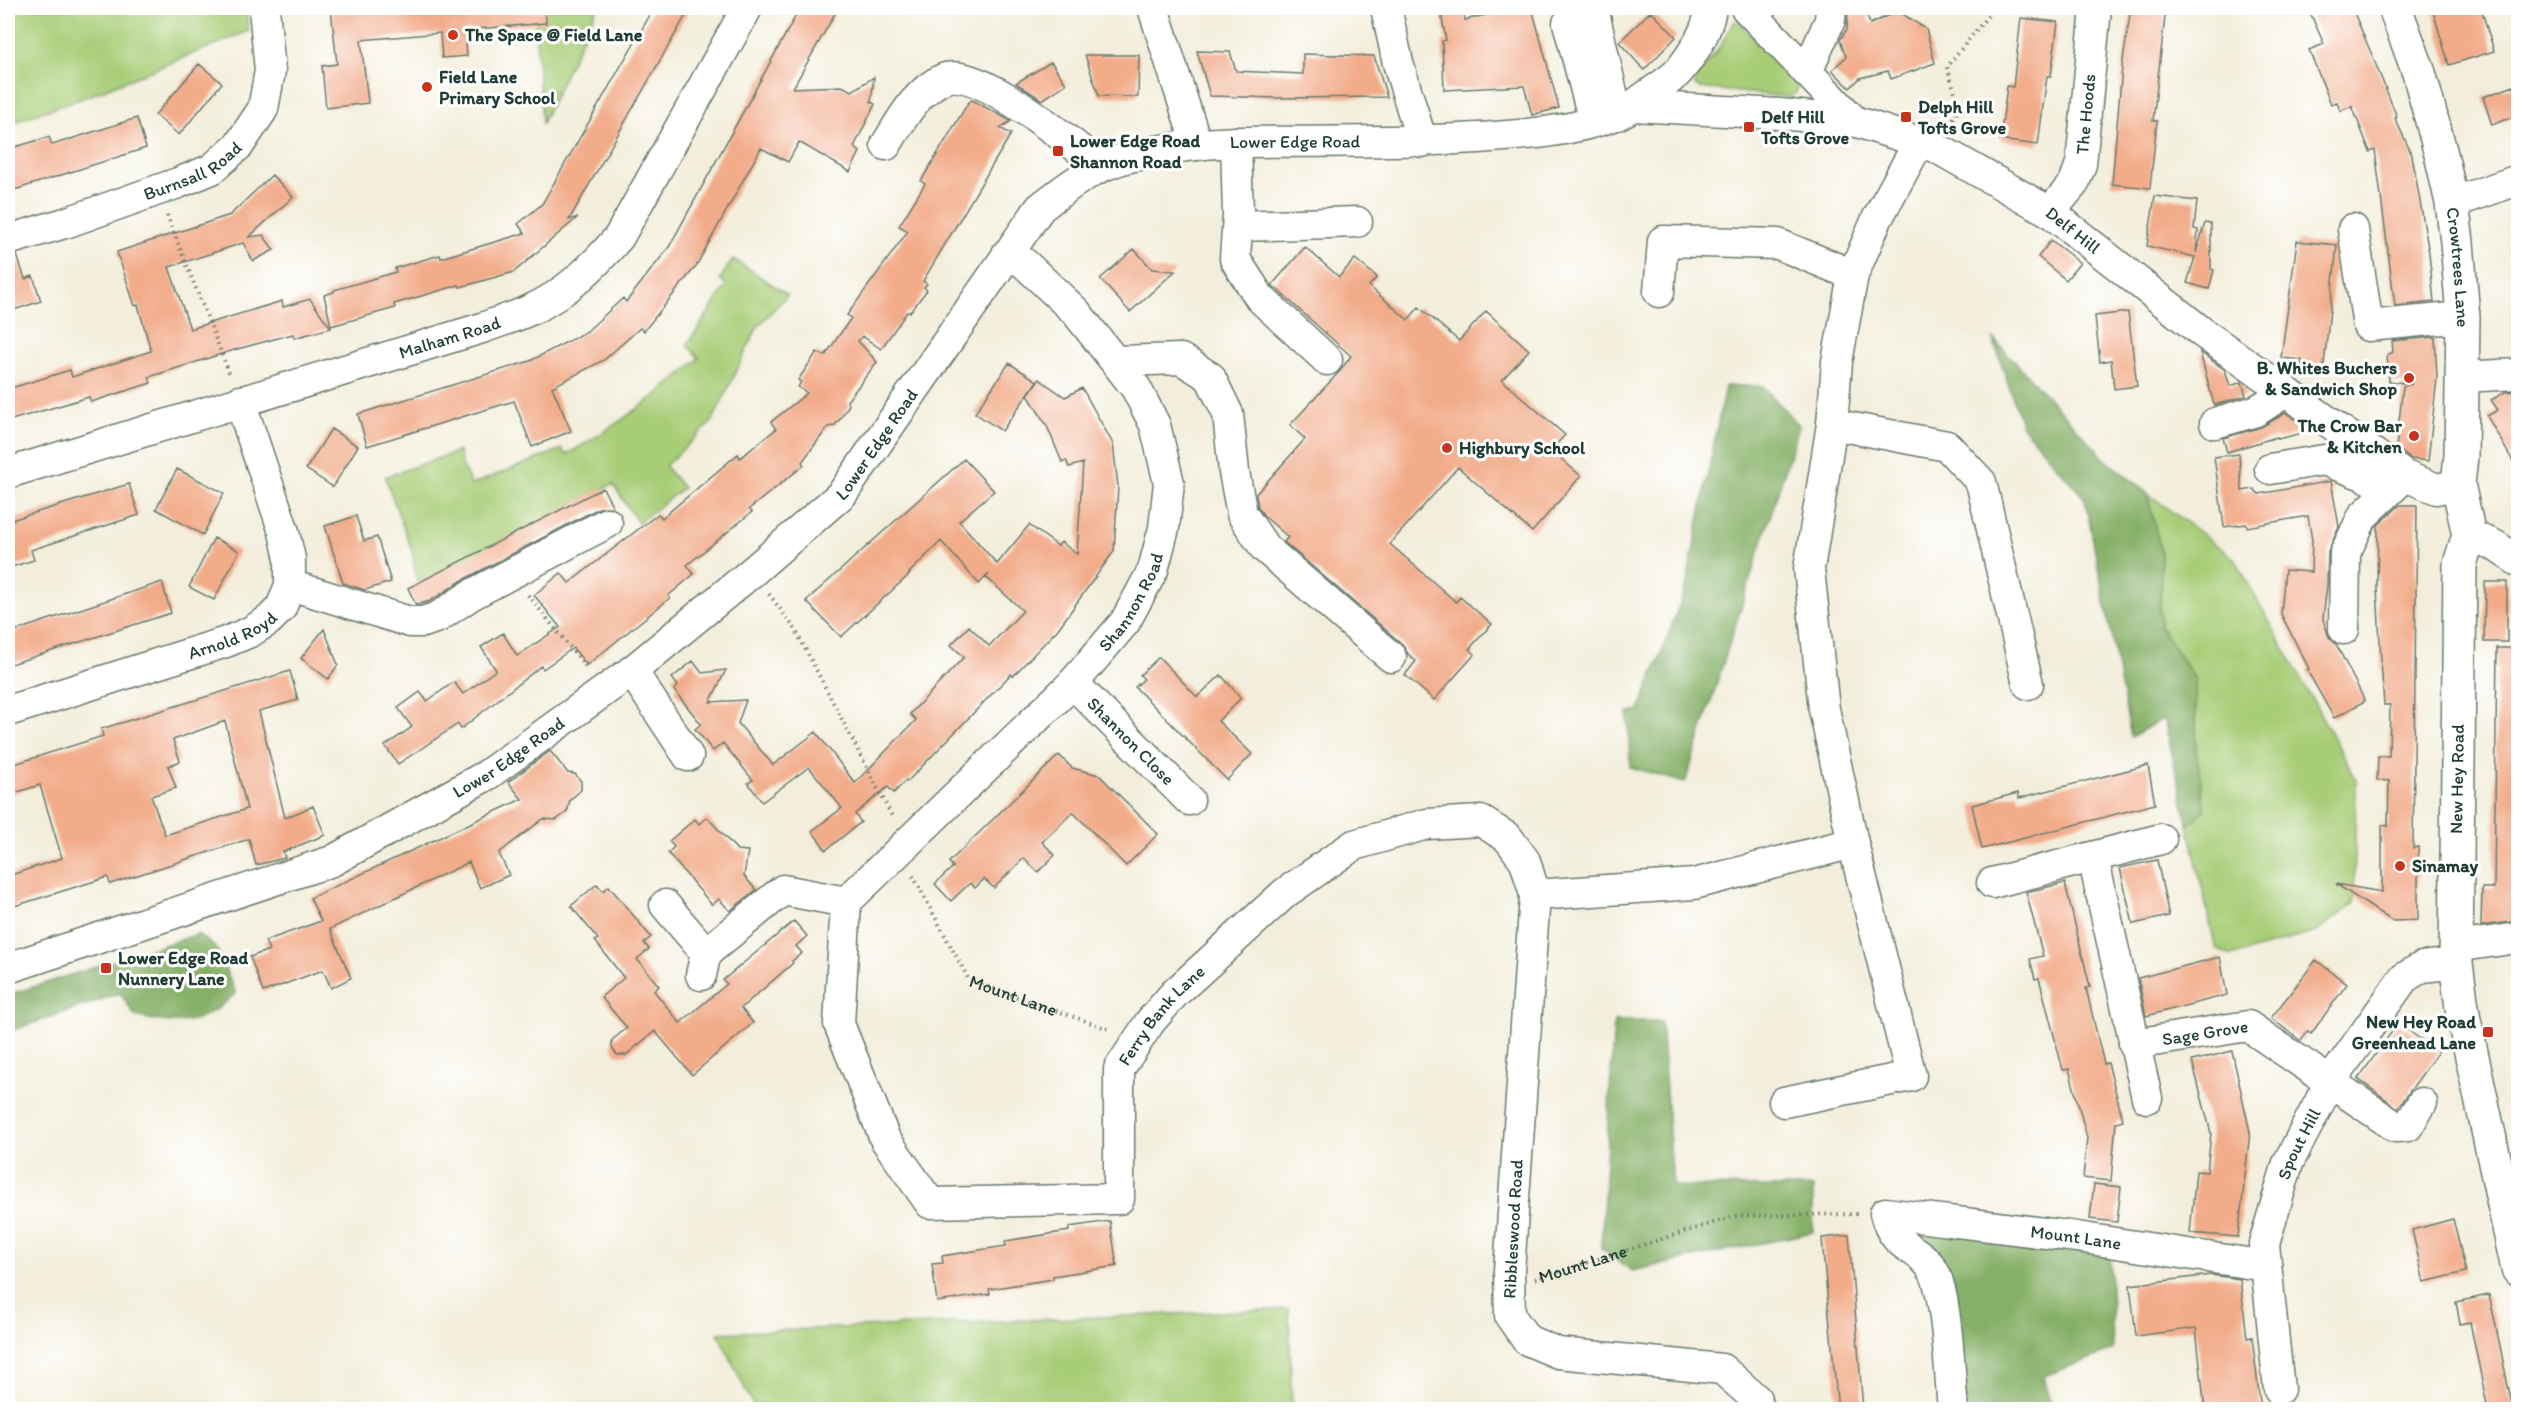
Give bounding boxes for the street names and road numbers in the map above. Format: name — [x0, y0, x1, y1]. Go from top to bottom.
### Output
street label: The Hoods — [2071, 73, 2101, 155]
street label: Lower Edge Road — [1230, 130, 1360, 153]
street label: Burnsall Road — [141, 137, 247, 205]
street label: Delf Hill — [2041, 202, 2105, 259]
street label: Crowtrees Lane — [2442, 206, 2474, 327]
street label: Malham Road — [396, 311, 504, 364]
street label: Lower Edge Road — [831, 384, 923, 505]
street label: Shannon Road — [1094, 550, 1168, 656]
street label: Arnold Royd — [185, 607, 282, 664]
street label: Shannon Close — [1082, 693, 1179, 790]
street label: Lower Edge Road — [449, 712, 569, 803]
street label: New Hey Road — [2445, 724, 2469, 834]
street label: Ferry Bank Lane — [1113, 960, 1209, 1070]
street label: Mount Lane — [966, 970, 1060, 1021]
street label: Sage Grove — [2161, 1015, 2250, 1050]
street label: Spout Hill — [2273, 1105, 2325, 1182]
street label: Ribbleswood Road — [1498, 1159, 1528, 1299]
street label: Mount Lane — [2029, 1220, 2123, 1255]
street label: Mount Lane — [1536, 1240, 1630, 1288]

